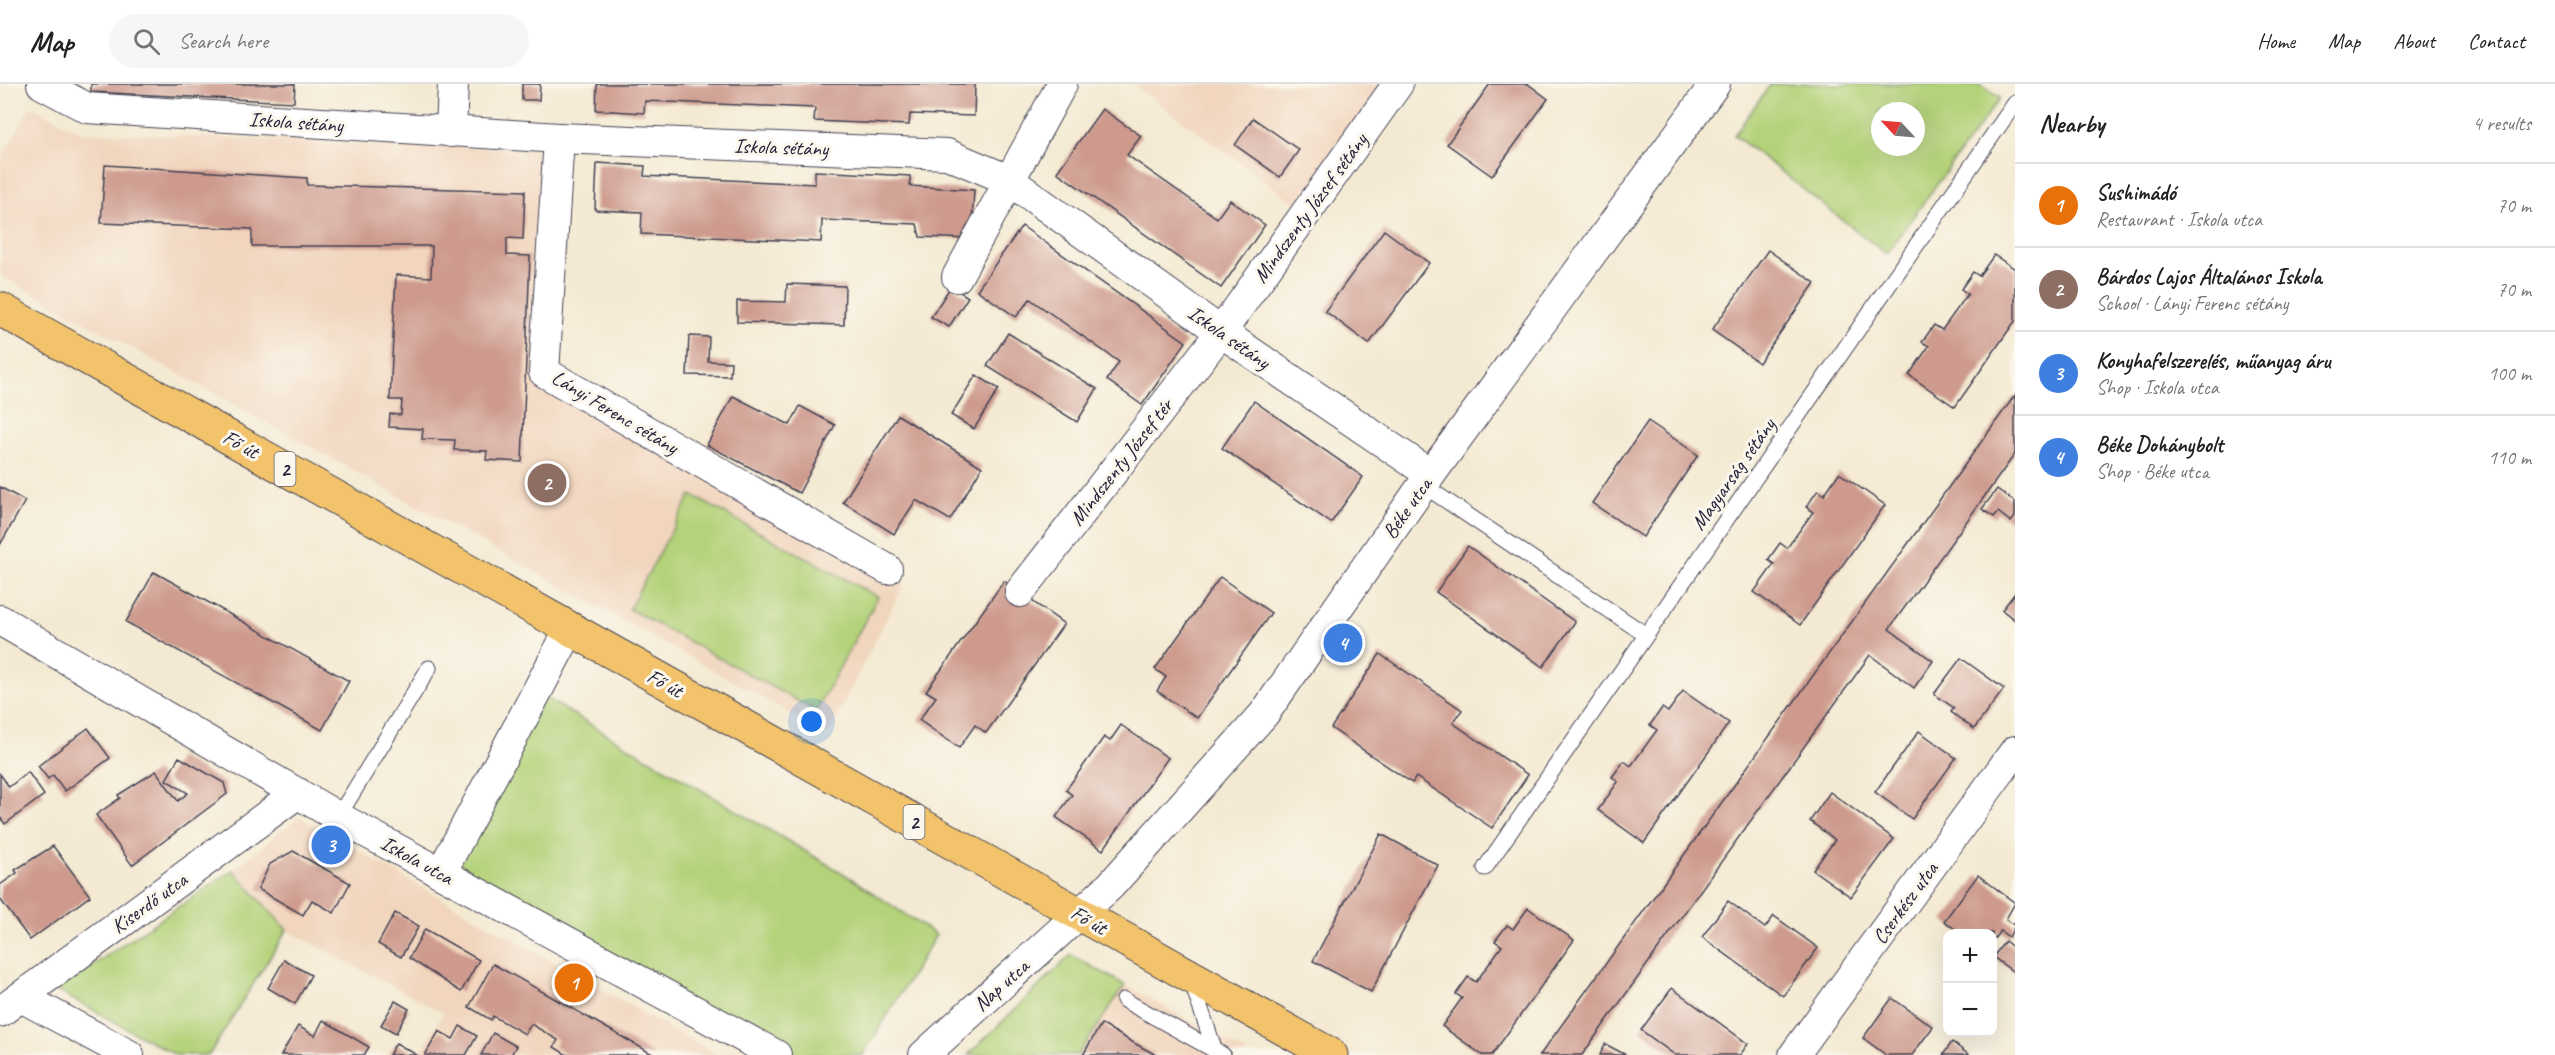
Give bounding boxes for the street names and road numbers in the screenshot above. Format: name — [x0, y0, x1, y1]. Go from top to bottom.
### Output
street label: Iskola sétány — [248, 106, 346, 138]
street label: Mindszenty József sétány — [1247, 127, 1374, 288]
street label: Iskola sétány — [733, 132, 830, 162]
street label: Iskola sétány — [1183, 299, 1277, 376]
street label: Lányi Ferenc sétány — [547, 364, 684, 461]
street label: Mindszenty József tér — [1064, 392, 1180, 530]
street label: Magyarság sétány — [1685, 412, 1782, 535]
street label: Fő út — [219, 424, 265, 465]
road number: 2 — [274, 452, 296, 486]
street label: Béke utca — [1377, 470, 1439, 544]
street label: Fő út — [643, 663, 689, 704]
road number: 2 — [904, 805, 924, 839]
street label: Iskola utca — [376, 830, 459, 891]
street label: Cserkész utca — [1867, 856, 1944, 949]
street label: Kiserdő utca — [106, 866, 193, 939]
street label: Fő út — [1067, 900, 1113, 941]
street label: Nap utca — [968, 952, 1036, 1017]

